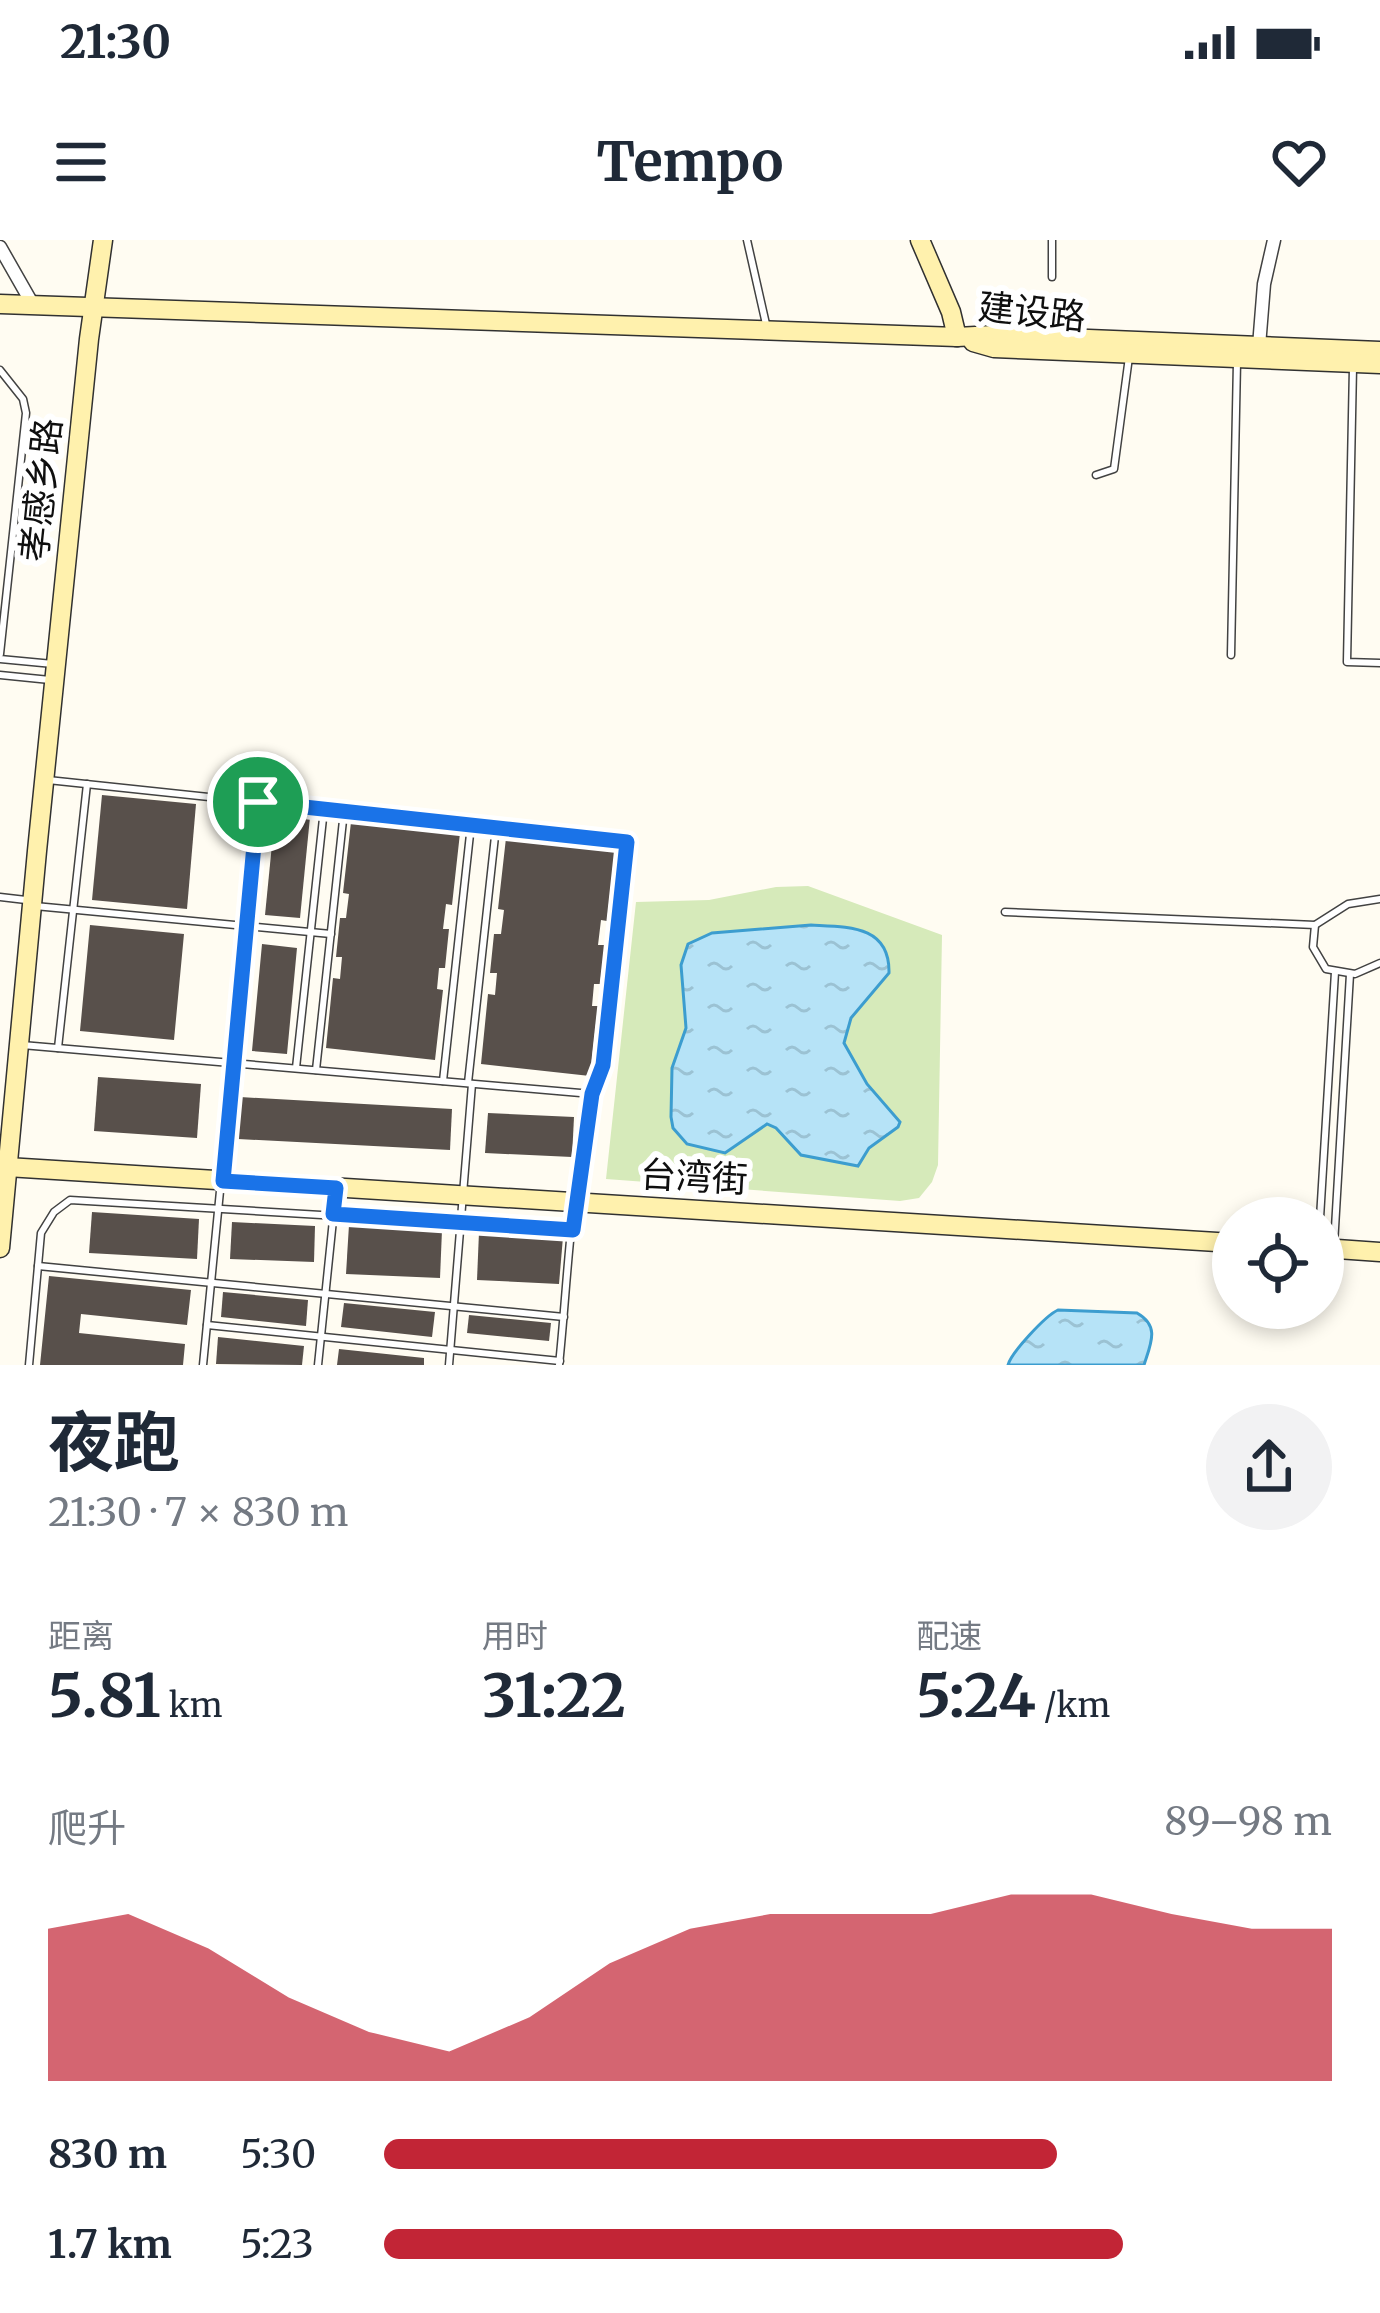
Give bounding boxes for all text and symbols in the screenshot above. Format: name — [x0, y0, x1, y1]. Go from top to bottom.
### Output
text: 21:30 — [60, 14, 171, 70]
text: Tempo — [597, 128, 783, 196]
icon: menu — [48, 129, 114, 195]
icon: heart — [1266, 129, 1332, 195]
street label: 建设路 — [976, 284, 1088, 340]
street label: 孝感乡路 — [11, 416, 71, 564]
pin — [207, 751, 309, 853]
icon: arrive — [225, 769, 291, 835]
street label: 台湾街 — [639, 1152, 749, 1202]
map controls — [1212, 1197, 1344, 1329]
button: locate — [1212, 1197, 1344, 1329]
text: 夜跑 — [48, 1401, 180, 1484]
button: share — [1206, 1404, 1332, 1530]
text: 21:30 · 7 × 830 m — [48, 1488, 349, 1537]
text: 距离 — [48, 1616, 114, 1657]
text: 用时 — [482, 1616, 548, 1657]
text: 配速 — [916, 1616, 982, 1657]
text: 5.81 — [48, 1658, 161, 1733]
text: 31:22 — [482, 1658, 626, 1733]
text: 5:24 — [916, 1658, 1036, 1733]
text: km — [161, 1685, 222, 1726]
text: /km — [1036, 1685, 1110, 1726]
text: 89–98 m — [1164, 1797, 1332, 1846]
text: 爬升 — [48, 1804, 126, 1853]
text: 830 m — [48, 2130, 167, 2179]
text: 5:30 — [240, 2130, 316, 2179]
text: 1.7 km — [48, 2220, 172, 2269]
text: 5:23 — [240, 2220, 314, 2269]

